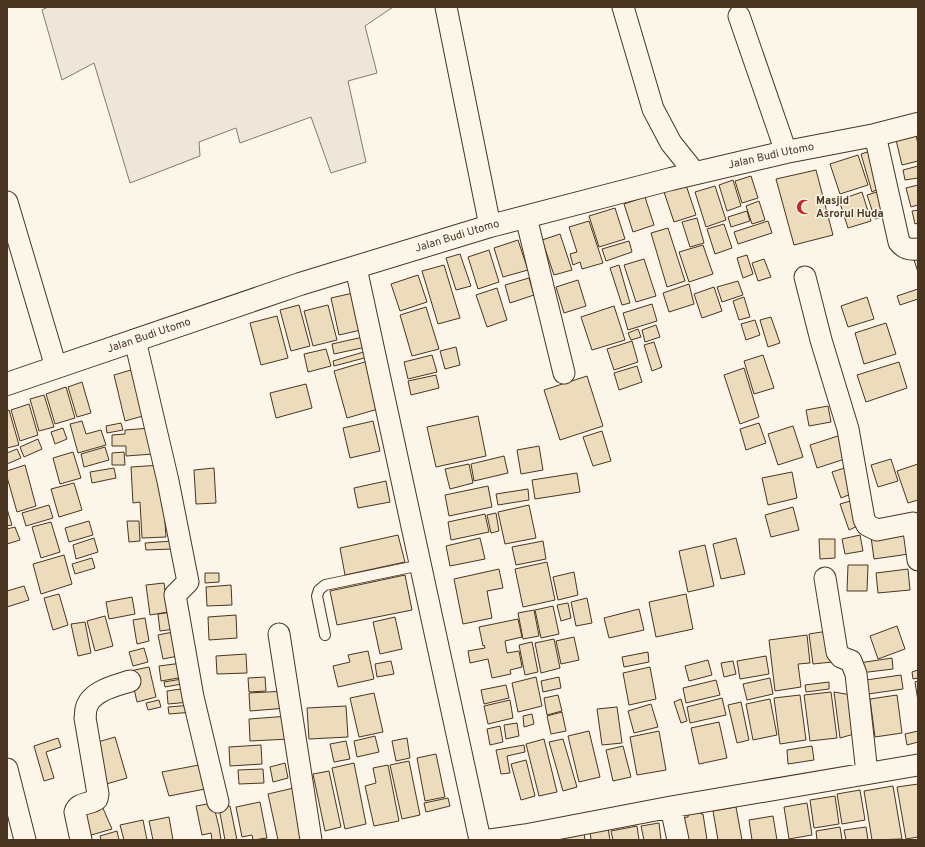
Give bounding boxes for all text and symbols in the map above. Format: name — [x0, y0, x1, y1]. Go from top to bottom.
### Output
street label: Jalan Budi Utomo — [727, 140, 815, 172]
place label: Masjid Asrorul Huda — [816, 194, 884, 221]
mosque icon: Masjid Asrorul Huda — [795, 198, 813, 216]
street label: Jalan Budi Utomo — [413, 217, 501, 256]
street label: Jalan Budi Utomo — [105, 315, 193, 356]

